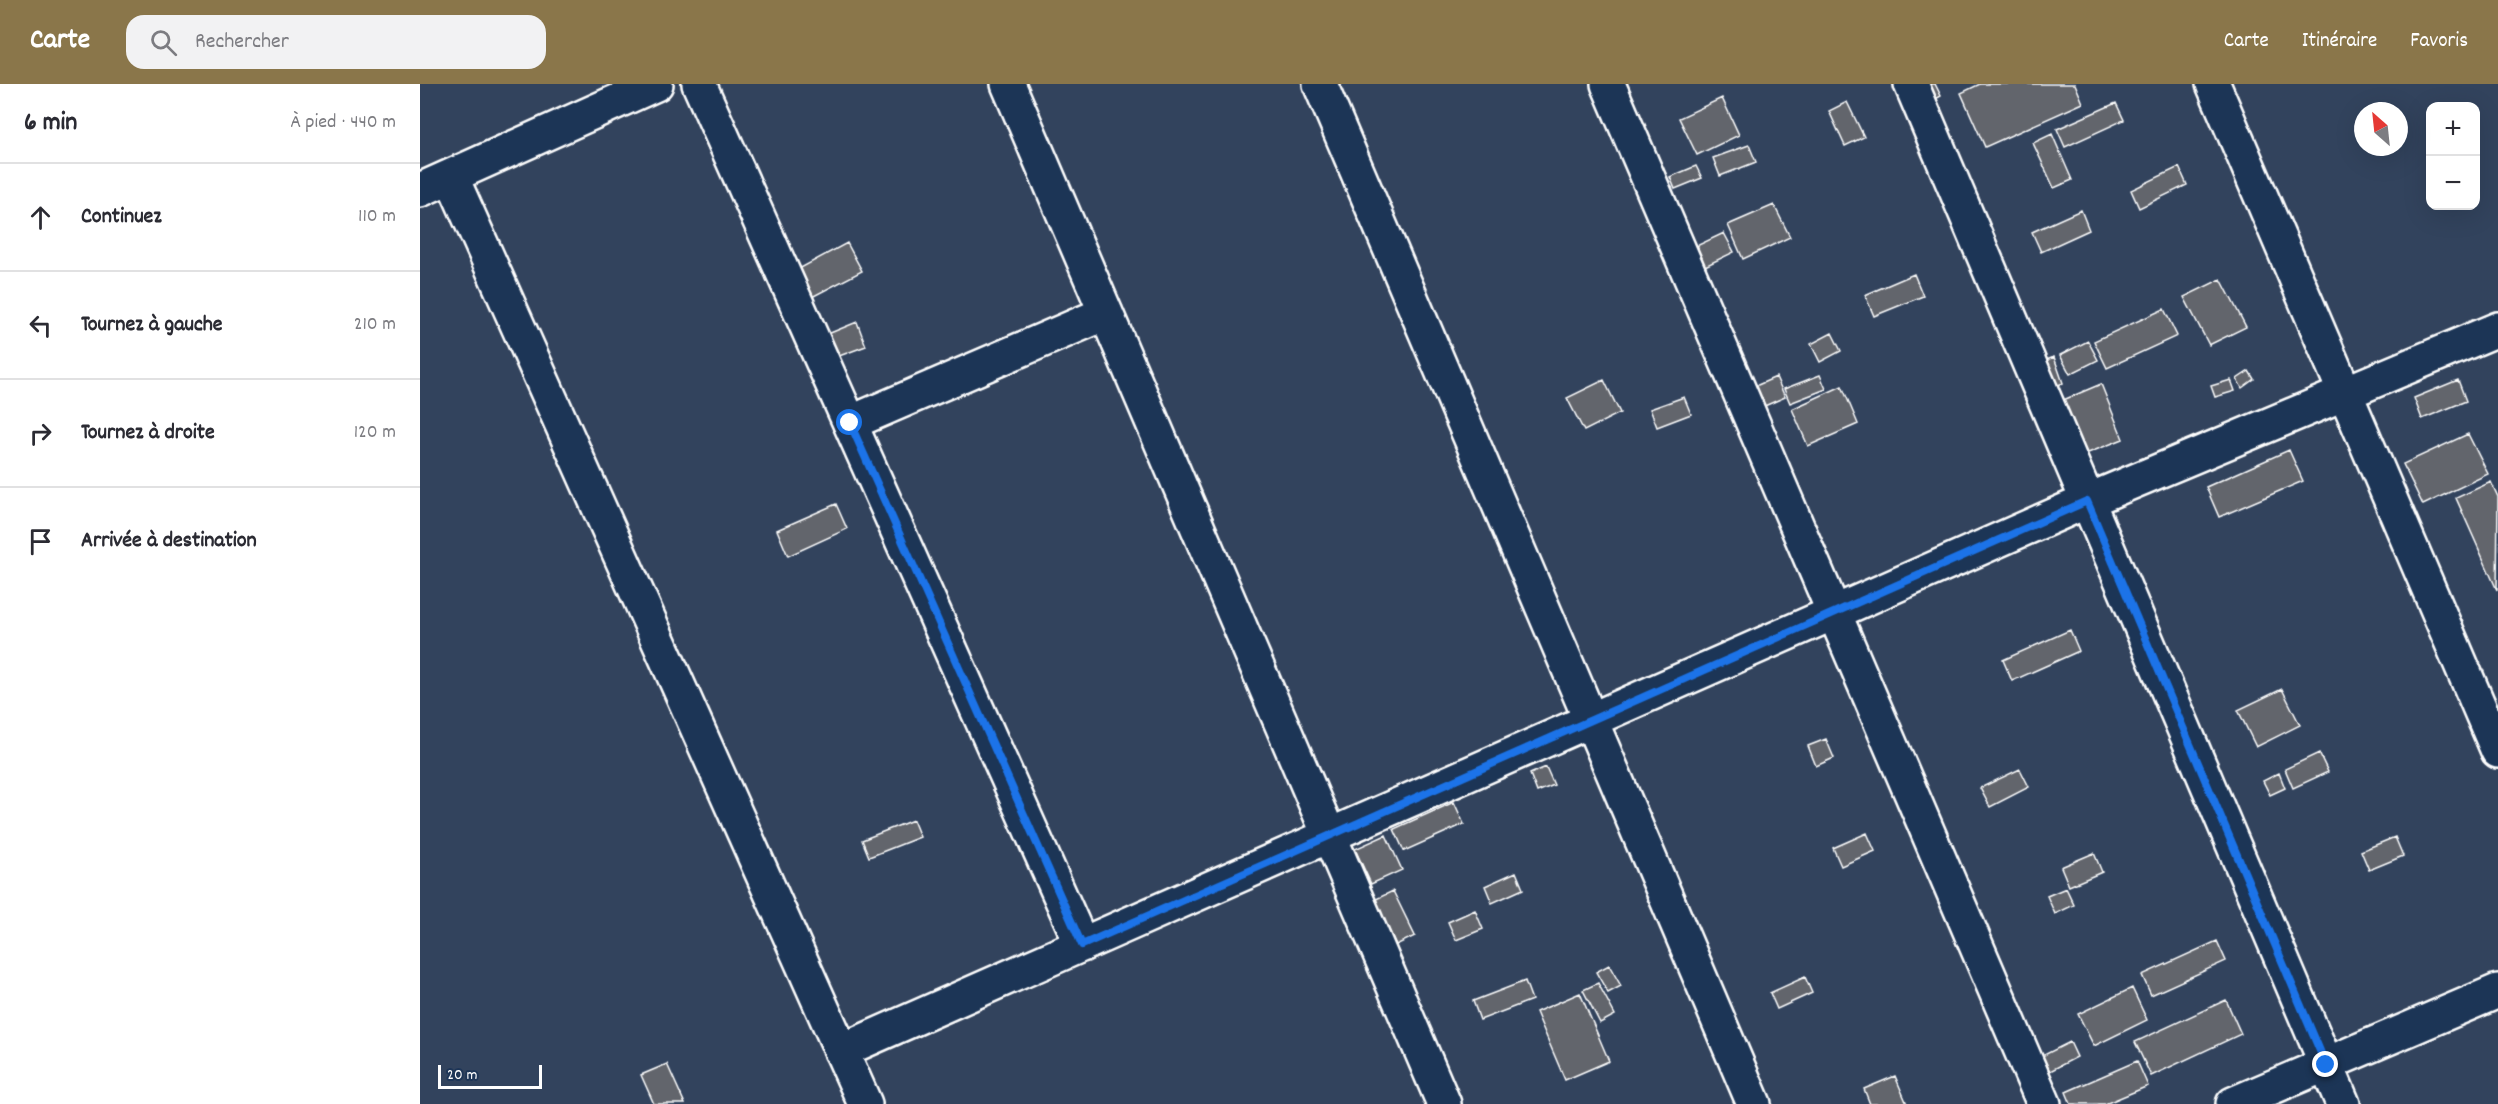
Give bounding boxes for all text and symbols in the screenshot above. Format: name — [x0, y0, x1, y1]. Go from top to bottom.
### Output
search box — [126, 15, 546, 69]
text: Carte — [30, 22, 90, 62]
icon: search — [147, 26, 180, 59]
text: Rechercher — [195, 27, 289, 58]
text: Carte — [2224, 27, 2269, 57]
text: Itinéraire — [2302, 27, 2377, 57]
text: Favoris — [2410, 27, 2468, 57]
north arrow — [2354, 102, 2408, 156]
map controls — [2426, 102, 2480, 210]
button: + — [2426, 102, 2480, 156]
text: 6 min — [24, 105, 77, 142]
text: À pied · 440 m — [290, 109, 396, 137]
button: − — [2426, 156, 2480, 210]
icon: ahead — [24, 201, 57, 234]
text: Continuez — [81, 202, 162, 233]
text: 110 m — [358, 203, 396, 231]
icon: left — [24, 309, 57, 342]
text: Tournez à gauche — [81, 310, 223, 341]
text: 210 m — [354, 311, 396, 339]
route start — [836, 409, 862, 435]
icon: right — [24, 417, 57, 450]
text: Tournez à droite — [81, 418, 215, 449]
text: 120 m — [354, 419, 396, 447]
icon: arrive — [24, 525, 57, 558]
text: Arrivée à destination — [81, 526, 257, 557]
route end — [2312, 1051, 2338, 1077]
scale bar — [438, 1062, 542, 1090]
text: 20 m — [447, 1064, 477, 1087]

